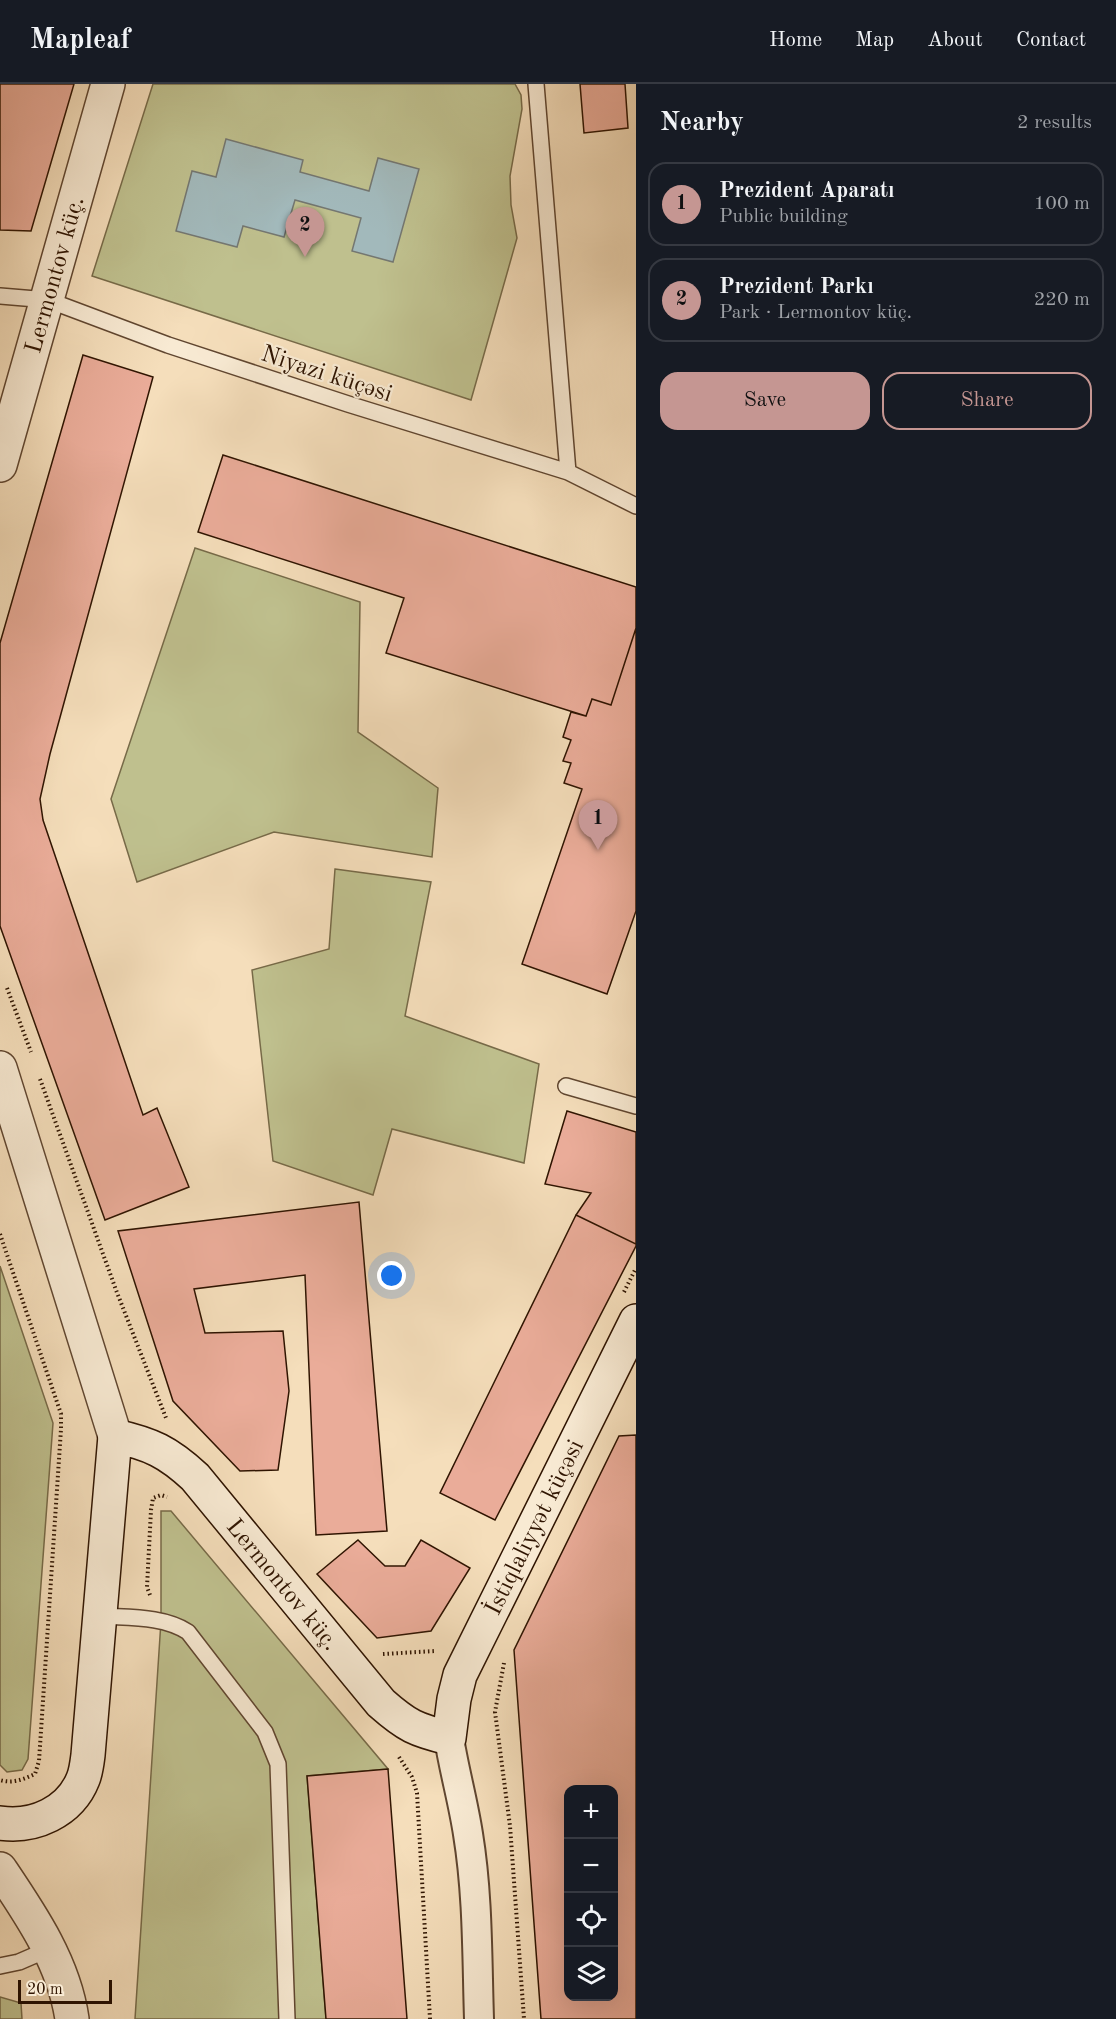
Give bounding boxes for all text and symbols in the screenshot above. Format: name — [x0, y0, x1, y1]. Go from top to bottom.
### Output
text: Mapleaf — [30, 27, 130, 55]
text: Home — [769, 30, 822, 51]
text: Map — [855, 30, 894, 51]
text: About — [927, 30, 983, 51]
text: Contact — [1016, 30, 1086, 51]
text: Nearby — [660, 110, 744, 136]
text: 2 results — [1017, 113, 1092, 133]
text: Prezident Aparatı — [719, 180, 895, 202]
street label: Lermontov küç. — [22, 194, 90, 356]
text: 1 — [676, 194, 687, 214]
text: 100 m — [1034, 194, 1090, 214]
text: Public building — [719, 207, 848, 227]
pin: 2 — [286, 208, 324, 257]
text: Prezident Parkı — [719, 276, 874, 298]
text: 2 — [676, 290, 687, 310]
text: 220 m — [1034, 290, 1090, 310]
text: Park · Lermontov küç. — [719, 303, 912, 323]
street label: Niyazi küçəsi — [258, 342, 395, 407]
button: Save — [660, 372, 870, 430]
button: Share — [882, 372, 1092, 430]
pin: 1 — [578, 800, 618, 850]
your location — [377, 1261, 406, 1290]
street label: İstiqlaliyyət küçəsi — [479, 1436, 589, 1619]
street label: Lermontov küç. — [221, 1515, 342, 1656]
map controls — [564, 1785, 618, 2001]
button: + — [564, 1785, 618, 1839]
button: − — [564, 1839, 618, 1893]
button: locate — [564, 1893, 618, 1947]
button: layers — [564, 1947, 618, 2001]
scale bar — [18, 1977, 112, 2004]
text: 20 m — [27, 1982, 63, 1998]

